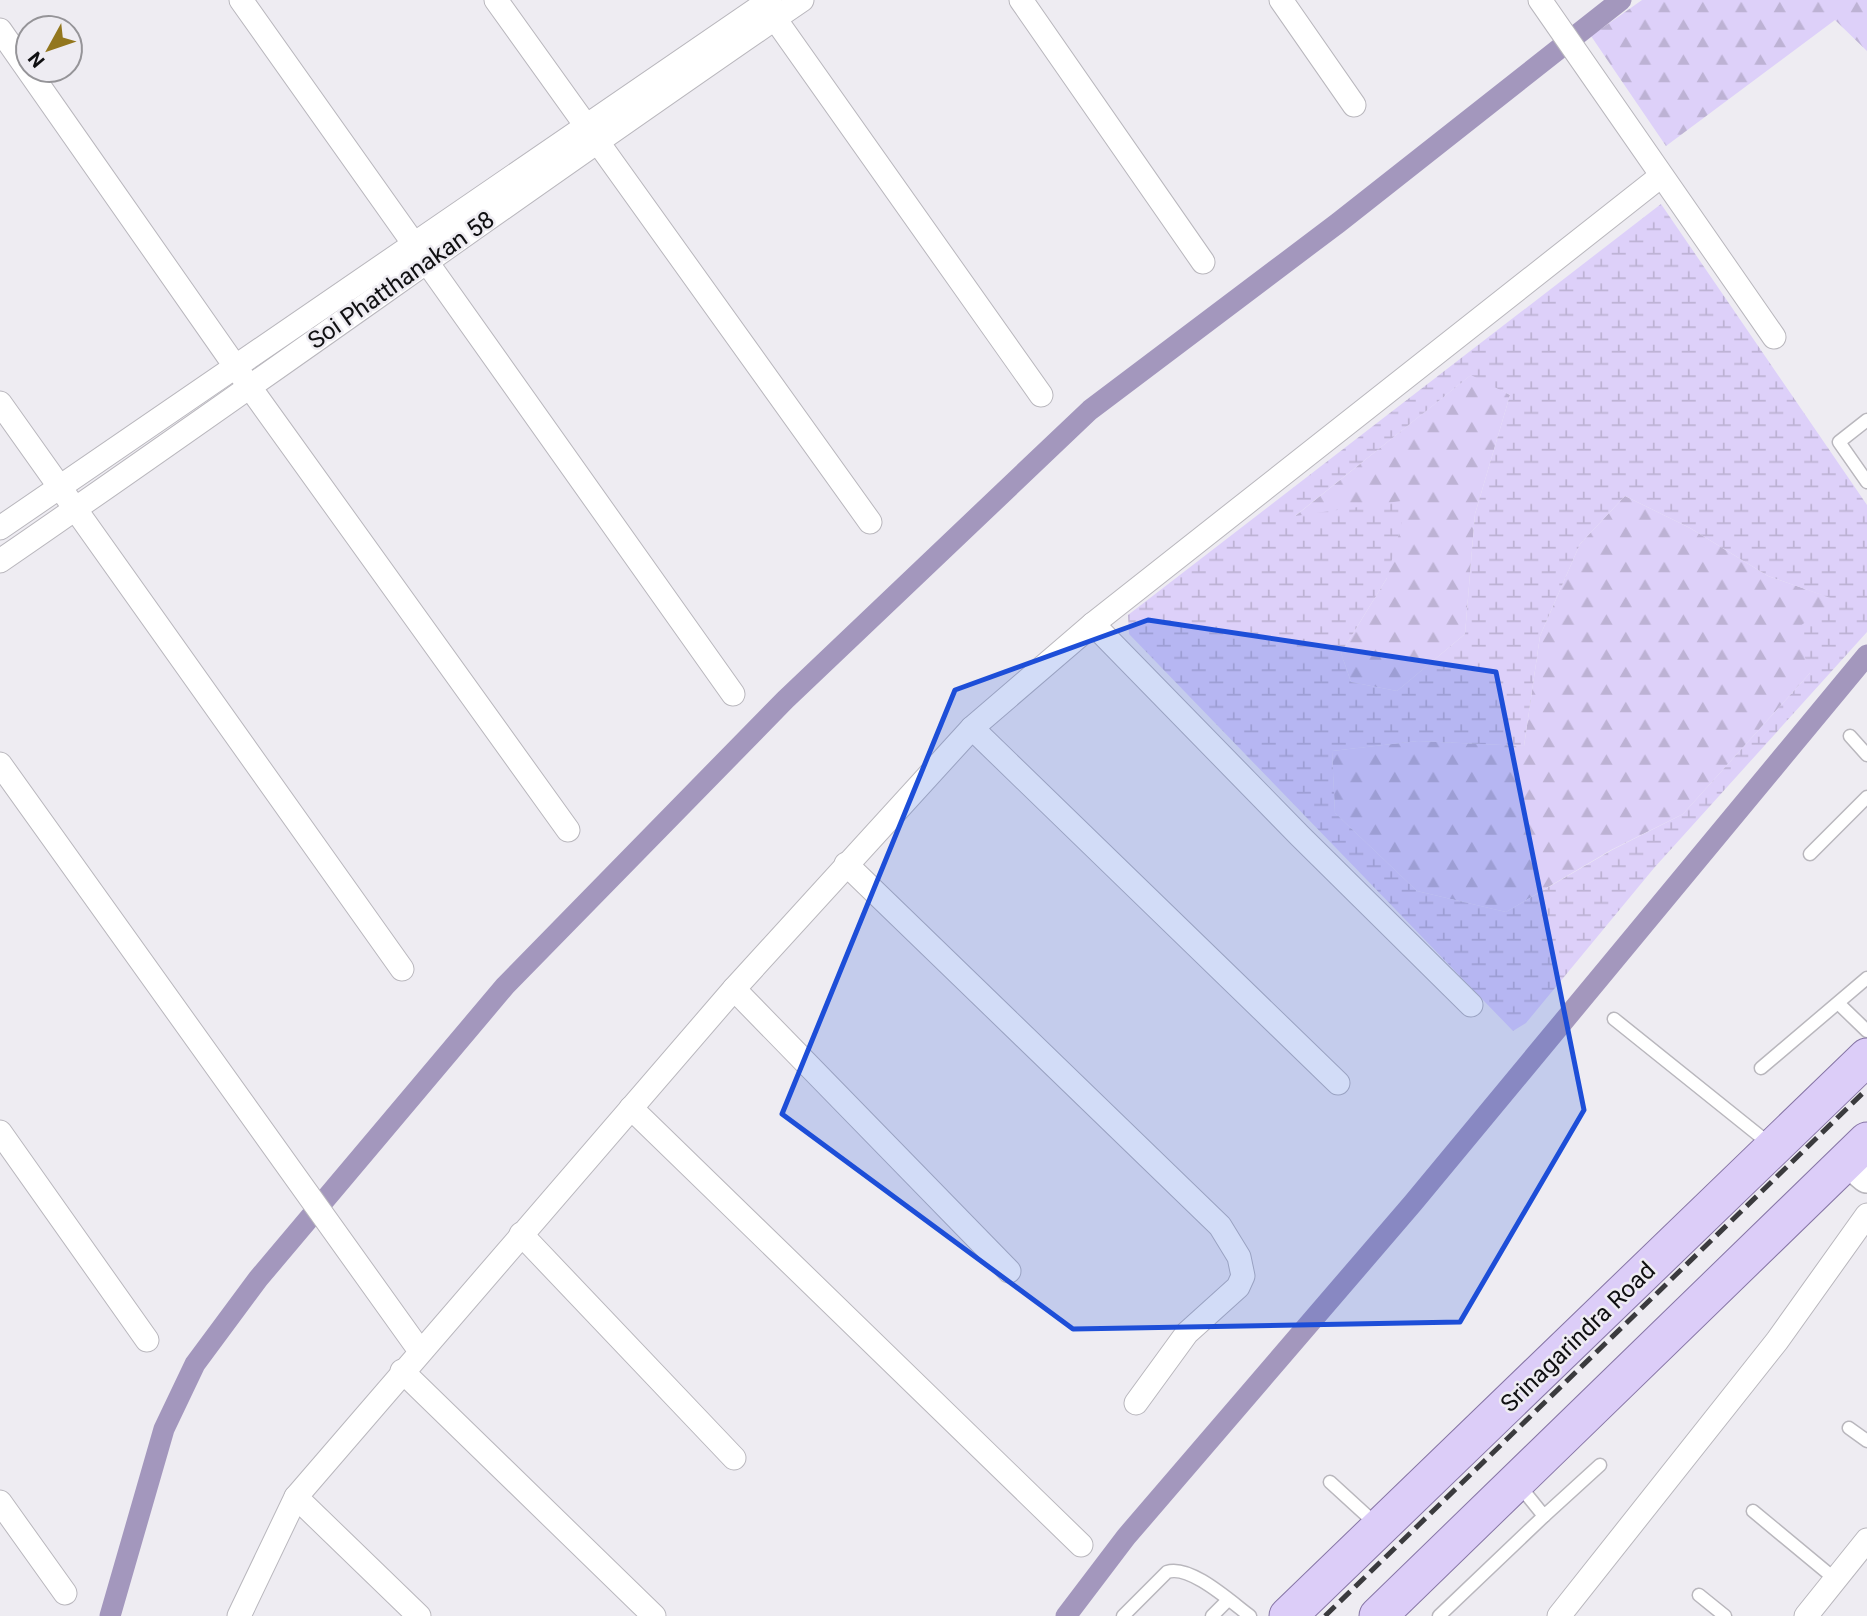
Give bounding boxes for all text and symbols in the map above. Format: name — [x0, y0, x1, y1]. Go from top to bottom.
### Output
north arrow — [14, 14, 84, 84]
text: N — [23, 47, 49, 72]
street label: Soi Phatthanakan 58 — [303, 205, 499, 355]
street label: Srinagarindra Road — [1495, 1256, 1661, 1418]

